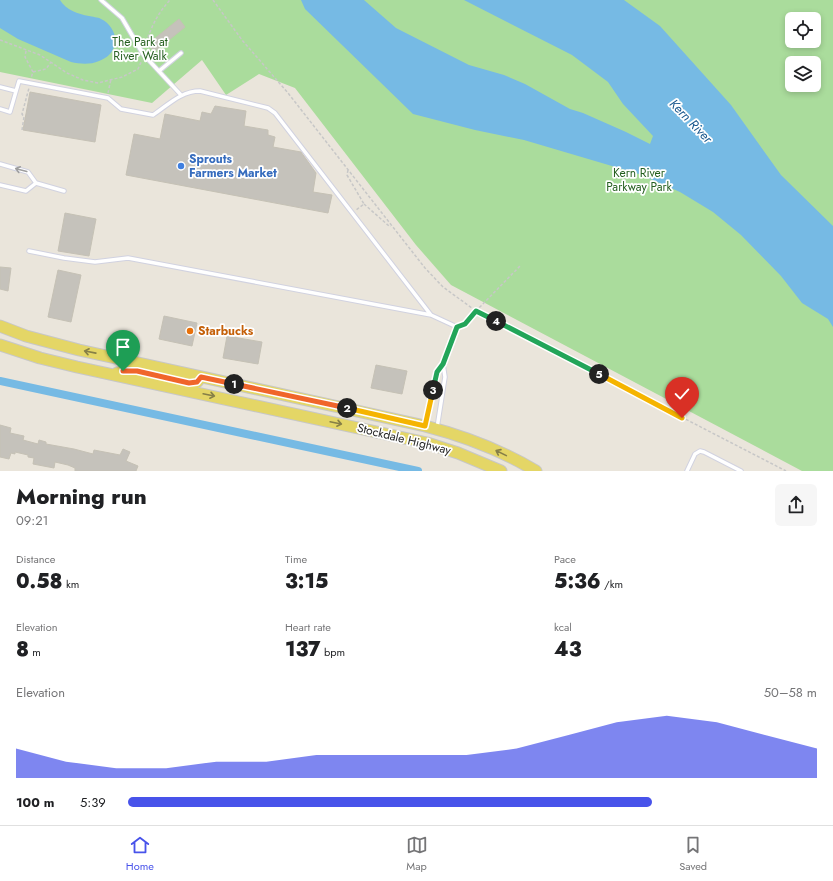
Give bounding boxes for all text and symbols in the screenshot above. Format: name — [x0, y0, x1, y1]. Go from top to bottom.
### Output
map controls — [785, 12, 821, 92]
button: locate — [785, 12, 821, 48]
park label: The Park at River Walk — [112, 33, 168, 65]
button: layers — [785, 56, 821, 92]
water label: Kern River — [665, 95, 717, 148]
place label: Sprouts Farmers Market — [189, 150, 277, 182]
marker: Sprouts Farmers Market — [176, 161, 186, 171]
park label: Kern River Parkway Park — [606, 164, 673, 196]
one-way arrow — [15, 165, 28, 173]
pin: 4 — [486, 311, 506, 331]
text: 4 — [492, 313, 500, 329]
place label: Starbucks — [198, 322, 254, 340]
marker: Starbucks — [185, 326, 195, 336]
pin — [106, 330, 140, 371]
icon: arrive — [112, 336, 134, 358]
one-way arrow — [84, 348, 97, 356]
pin: 5 — [589, 364, 609, 384]
text: 5 — [595, 366, 603, 382]
pin: 1 — [224, 374, 244, 394]
text: 1 — [231, 376, 237, 392]
pin — [665, 377, 699, 418]
pin: 3 — [423, 380, 443, 400]
text: 3 — [430, 382, 436, 398]
icon: check — [671, 383, 693, 405]
one-way arrow — [202, 392, 215, 400]
pin: 2 — [337, 398, 357, 418]
text: 2 — [343, 400, 351, 416]
one-way arrow — [329, 419, 342, 427]
street label: Stockdale Highway — [355, 419, 454, 460]
one-way arrow — [496, 449, 508, 456]
text: Morning run — [16, 480, 147, 512]
button: share — [775, 484, 817, 526]
text: 09:21 — [16, 511, 48, 530]
text: Distance — [16, 551, 55, 567]
text: Time — [285, 551, 307, 567]
text: Pace — [554, 551, 576, 567]
text: 0.58 — [16, 567, 63, 596]
text: 3:15 — [285, 567, 328, 596]
text: 5:36 — [554, 567, 601, 596]
text: km — [63, 576, 79, 592]
text: /km — [601, 576, 623, 592]
text: Elevation — [16, 619, 58, 635]
text: Heart rate — [285, 619, 331, 635]
text: kcal — [554, 619, 572, 635]
text: 8 — [16, 635, 29, 664]
text: 137 — [285, 635, 321, 664]
text: 43 — [554, 635, 582, 664]
text: m — [29, 644, 41, 660]
text: bpm — [321, 644, 345, 660]
text: Elevation — [16, 683, 65, 702]
text: 50–58 m — [764, 683, 817, 702]
text: 100 m — [16, 793, 54, 812]
text: 5:39 — [80, 793, 106, 812]
tab: Home — [126, 834, 154, 874]
tab: Map — [406, 834, 428, 874]
tab: Saved — [679, 834, 707, 874]

